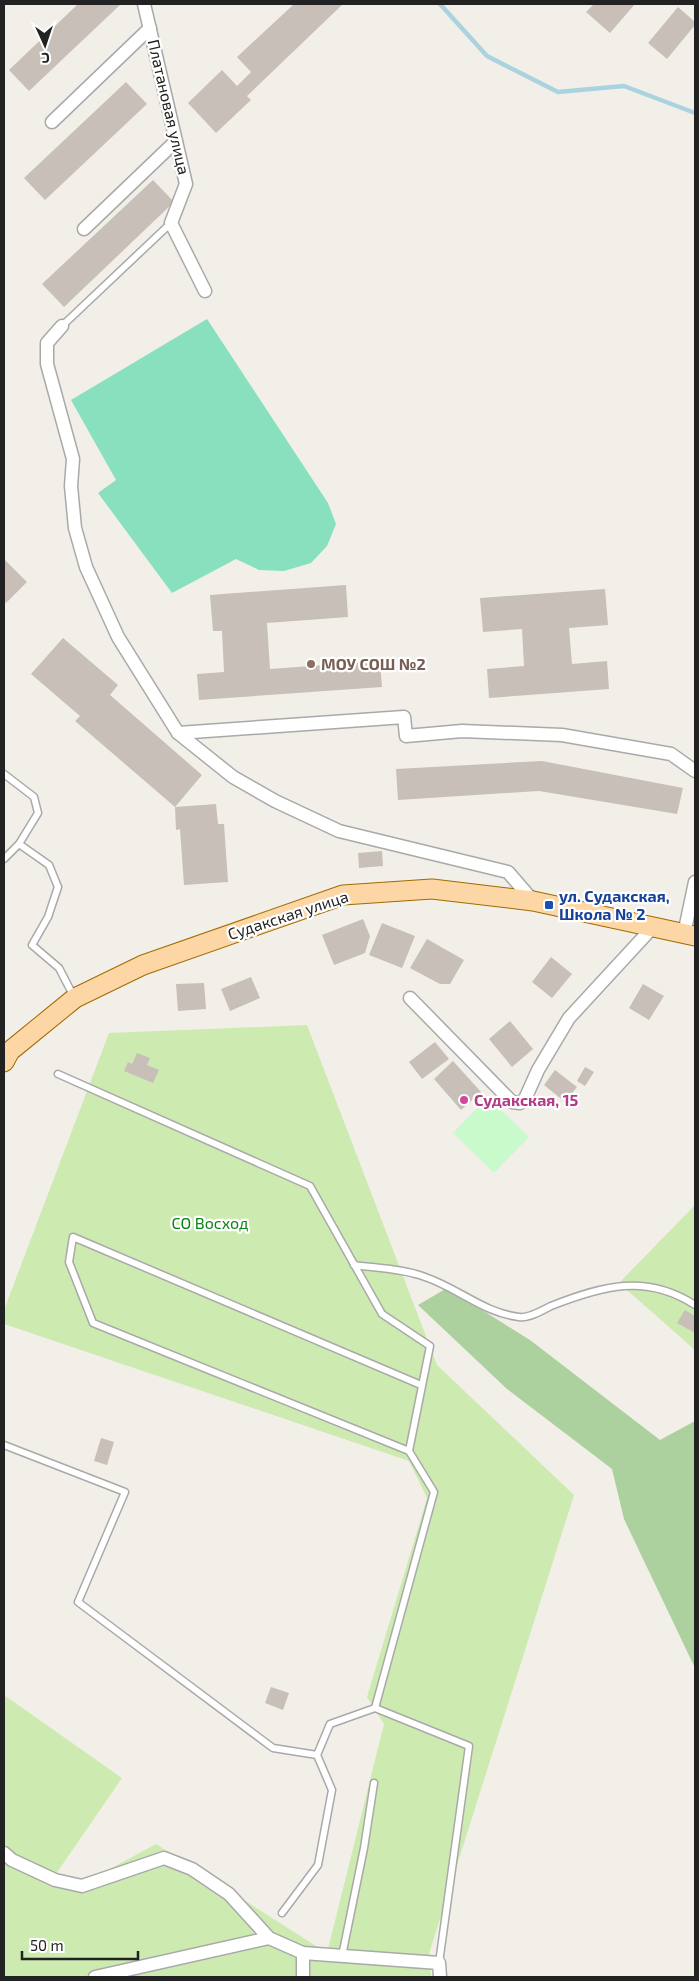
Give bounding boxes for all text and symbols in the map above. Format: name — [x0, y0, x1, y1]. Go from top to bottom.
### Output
north arrow — [20, 20, 70, 70]
street label: Платановая улица — [144, 37, 194, 177]
text: С — [41, 50, 50, 67]
place label: МОУ СОШ №2 — [321, 654, 426, 673]
marker: МОУ СОШ №2 — [305, 658, 317, 670]
street label: Судакская улица — [225, 886, 351, 944]
place label: ул. Судакская, Школа № 2 — [559, 886, 670, 923]
marker: ул. Судакская, Школа № 2 — [543, 899, 555, 911]
place label: Судакская, 15 — [474, 1090, 579, 1109]
marker: Судакская, 15 — [458, 1094, 470, 1106]
park label: СО Восход — [172, 1213, 248, 1232]
scale bar — [22, 1928, 139, 1960]
text: 50 m — [30, 1936, 64, 1954]

